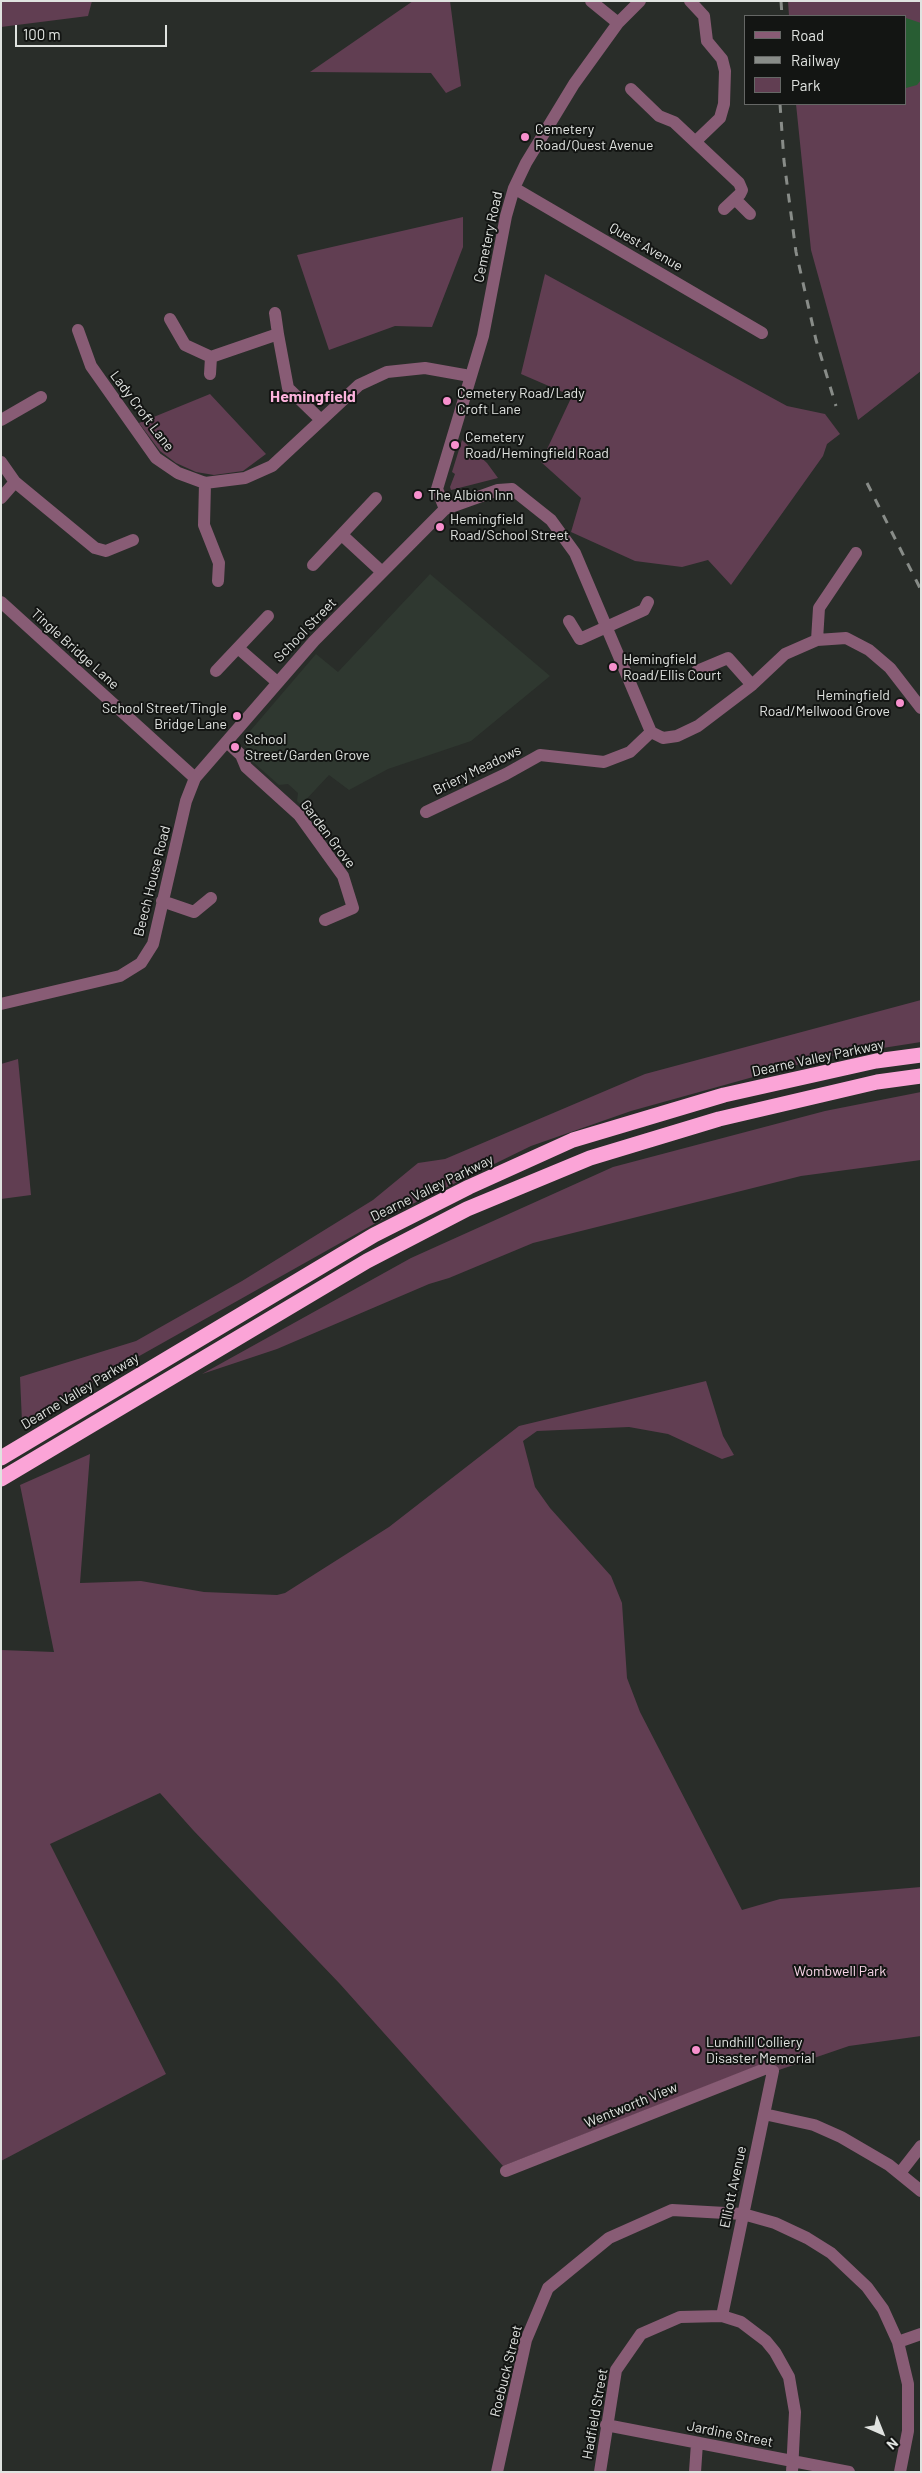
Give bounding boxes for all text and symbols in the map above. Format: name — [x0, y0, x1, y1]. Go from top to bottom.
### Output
scale bar — [18, 15, 170, 47]
legend — [744, 15, 907, 105]
text: 100 m — [23, 25, 61, 43]
text: Road — [791, 26, 824, 44]
text: Railway — [791, 51, 840, 69]
text: Park — [791, 76, 820, 94]
place label: Cemetery Road/Quest Avenue — [535, 121, 653, 154]
marker: Cemetery Road/Quest Avenue — [519, 131, 531, 143]
street label: Cemetery Road — [470, 190, 506, 284]
street label: Quest Avenue — [606, 219, 686, 275]
street label: Lady Croft Lane — [106, 368, 178, 454]
place label: Cemetery Road/Lady Croft Lane — [457, 385, 585, 418]
district label: Hemingfield — [270, 387, 356, 407]
marker: Cemetery Road/Lady Croft Lane — [441, 395, 453, 407]
place label: Cemetery Road/Hemingfield Road — [465, 429, 609, 462]
marker: Cemetery Road/Hemingfield Road — [449, 439, 461, 451]
place label: The Albion Inn — [428, 487, 513, 503]
marker: The Albion Inn — [412, 489, 424, 501]
place label: Hemingfield Road/School Street — [450, 511, 569, 544]
marker: Hemingfield Road/School Street — [434, 521, 446, 533]
street label: School Street — [270, 595, 340, 665]
street label: Tingle Bridge Lane — [27, 605, 123, 693]
place label: Hemingfield Road/Ellis Court — [623, 651, 722, 684]
marker: Hemingfield Road/Ellis Court — [607, 661, 619, 673]
place label: Hemingfield Road/Mellwood Grove — [759, 687, 890, 720]
marker: Hemingfield Road/Mellwood Grove — [894, 697, 906, 709]
place label: School Street/Tingle Bridge Lane — [102, 700, 227, 732]
marker: School Street/Tingle Bridge Lane — [231, 710, 243, 722]
place label: School Street/Garden Grove — [245, 731, 370, 764]
marker: School Street/Garden Grove — [229, 741, 241, 753]
street label: Briery Meadows — [430, 741, 524, 799]
street label: Garden Grove — [297, 797, 359, 871]
street label: Beech House Road — [130, 824, 174, 938]
street label: Dearne Valley Parkway — [750, 1036, 886, 1080]
street label: Dearne Valley Parkway — [368, 1151, 496, 1225]
street label: Dearne Valley Parkway — [18, 1349, 142, 1433]
park label: Wombwell Park — [794, 1963, 886, 1979]
place label: Lundhill Colliery Disaster Memorial — [706, 2034, 815, 2066]
marker: Lundhill Colliery Disaster Memorial — [690, 2044, 702, 2056]
street label: Wentworth View — [582, 2079, 680, 2131]
street label: Elliott Avenue — [716, 2144, 750, 2230]
street label: Roebuck Street — [486, 2323, 526, 2419]
street label: Hadfield Street — [579, 2367, 611, 2461]
north arrow — [857, 2408, 907, 2458]
street label: Jardine Street — [685, 2417, 775, 2451]
text: N — [884, 2435, 902, 2453]

